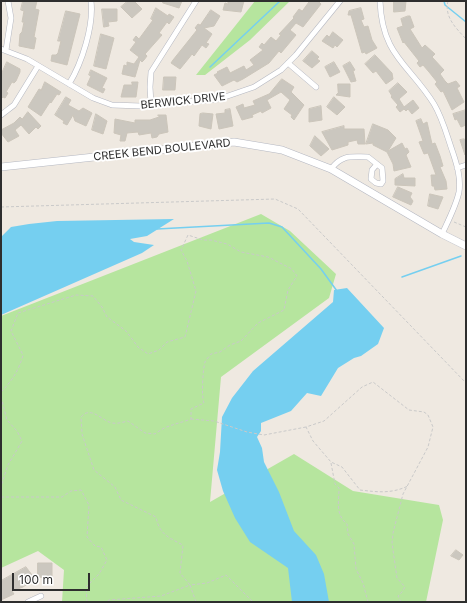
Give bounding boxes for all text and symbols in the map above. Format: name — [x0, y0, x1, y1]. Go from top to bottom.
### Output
street label: BERWICK DRIVE — [140, 90, 226, 112]
street label: CREEK BEND BOULEVARD — [93, 136, 231, 164]
scale bar — [14, 565, 92, 591]
text: 100 m — [19, 572, 53, 587]

